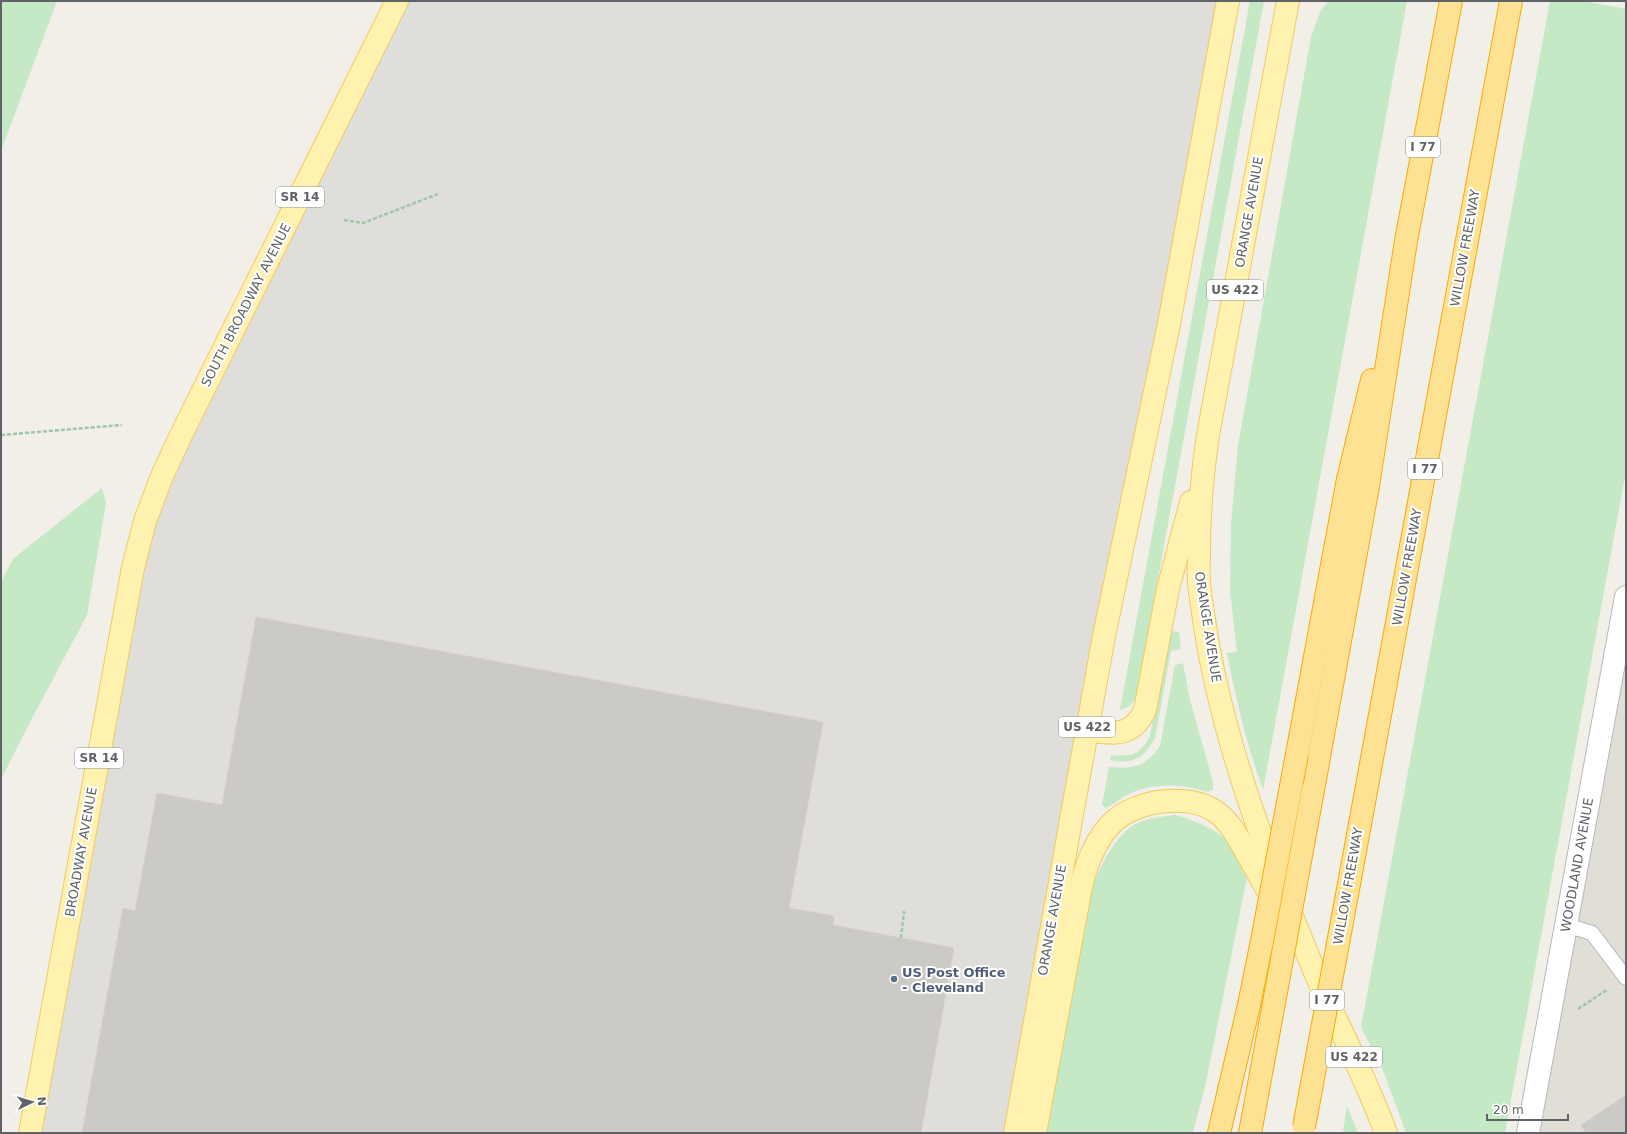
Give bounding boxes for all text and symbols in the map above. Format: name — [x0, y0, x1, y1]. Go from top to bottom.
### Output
road number: I 77 — [1406, 137, 1440, 157]
street label: ORANGE AVENUE — [1232, 155, 1266, 269]
road number: SR 14 — [276, 187, 324, 207]
street label: WILLOW FREEWAY — [1447, 188, 1483, 308]
street label: SOUTH BROADWAY AVENUE — [198, 221, 294, 389]
road number: US 422 — [1207, 280, 1263, 300]
road number: I 77 — [1408, 459, 1442, 479]
street label: WILLOW FREEWAY — [1389, 507, 1425, 627]
street label: ORANGE AVENUE — [1192, 570, 1224, 684]
road number: US 422 — [1059, 717, 1115, 737]
road number: SR 14 — [75, 748, 123, 768]
street label: BROADWAY AVENUE — [62, 786, 100, 918]
street label: WOODLAND AVENUE — [1558, 797, 1596, 933]
street label: WILLOW FREEWAY — [1330, 826, 1366, 946]
street label: ORANGE AVENUE — [1035, 863, 1069, 977]
place label: US Post Office - Cleveland — [902, 965, 1006, 995]
marker: US Post Office - Cleveland — [889, 974, 899, 984]
road number: I 77 — [1310, 990, 1344, 1010]
road number: US 422 — [1326, 1047, 1382, 1067]
north arrow — [12, 1082, 52, 1122]
text: N — [35, 1096, 48, 1106]
scale bar — [1487, 1096, 1568, 1122]
text: 20 m — [1493, 1103, 1524, 1117]

